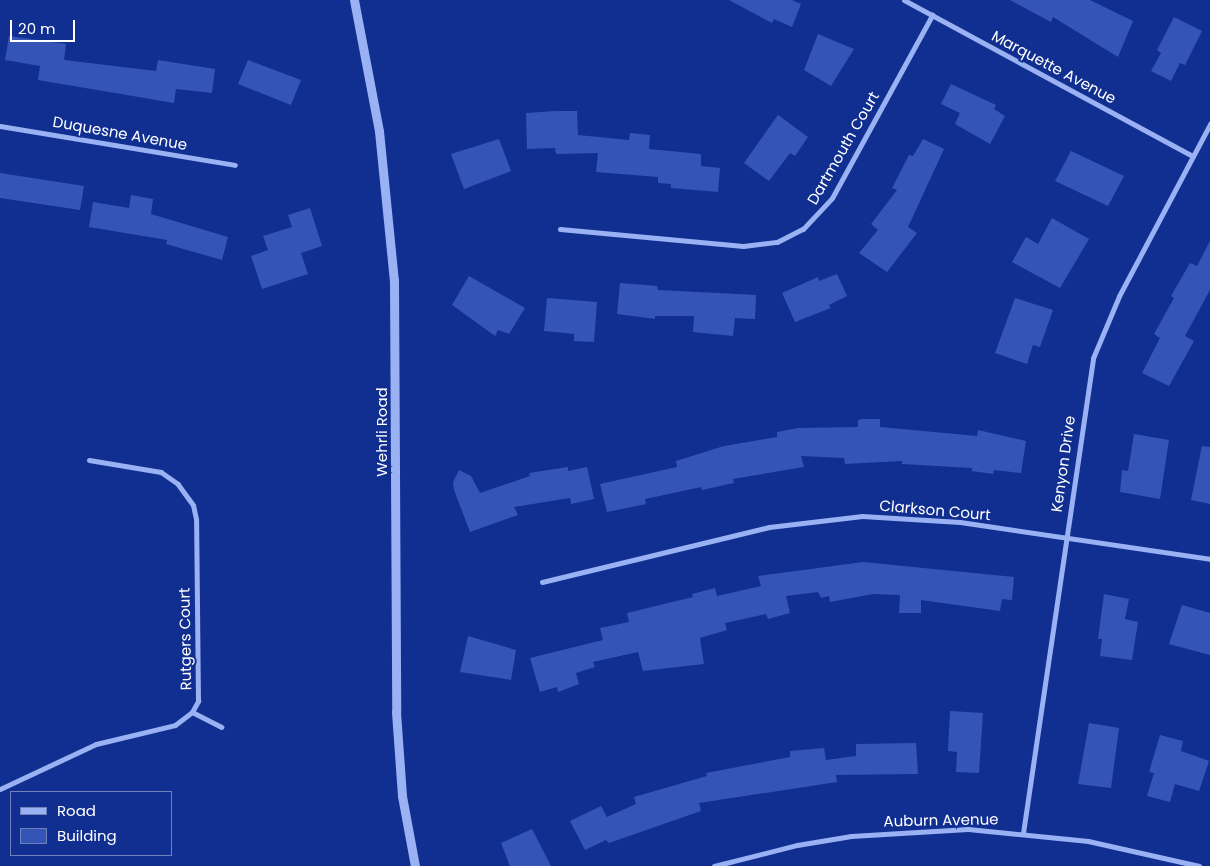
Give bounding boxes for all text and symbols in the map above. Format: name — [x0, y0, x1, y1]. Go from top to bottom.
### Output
scale bar — [12, 10, 78, 42]
text: 20 m — [18, 18, 56, 39]
street label: Marquette Avenue — [989, 27, 1119, 107]
street label: Dartmouth Court — [803, 88, 883, 208]
street label: Duquesne Avenue — [51, 112, 189, 154]
street label: Wehrli Road — [373, 387, 391, 477]
street label: Kenyon Drive — [1047, 415, 1079, 513]
street label: Clarkson Court — [879, 496, 991, 524]
street label: Rutgers Court — [175, 587, 195, 691]
legend — [10, 791, 172, 856]
text: Road — [57, 800, 96, 821]
street label: Auburn Avenue — [883, 810, 999, 830]
text: Building — [57, 825, 117, 846]

